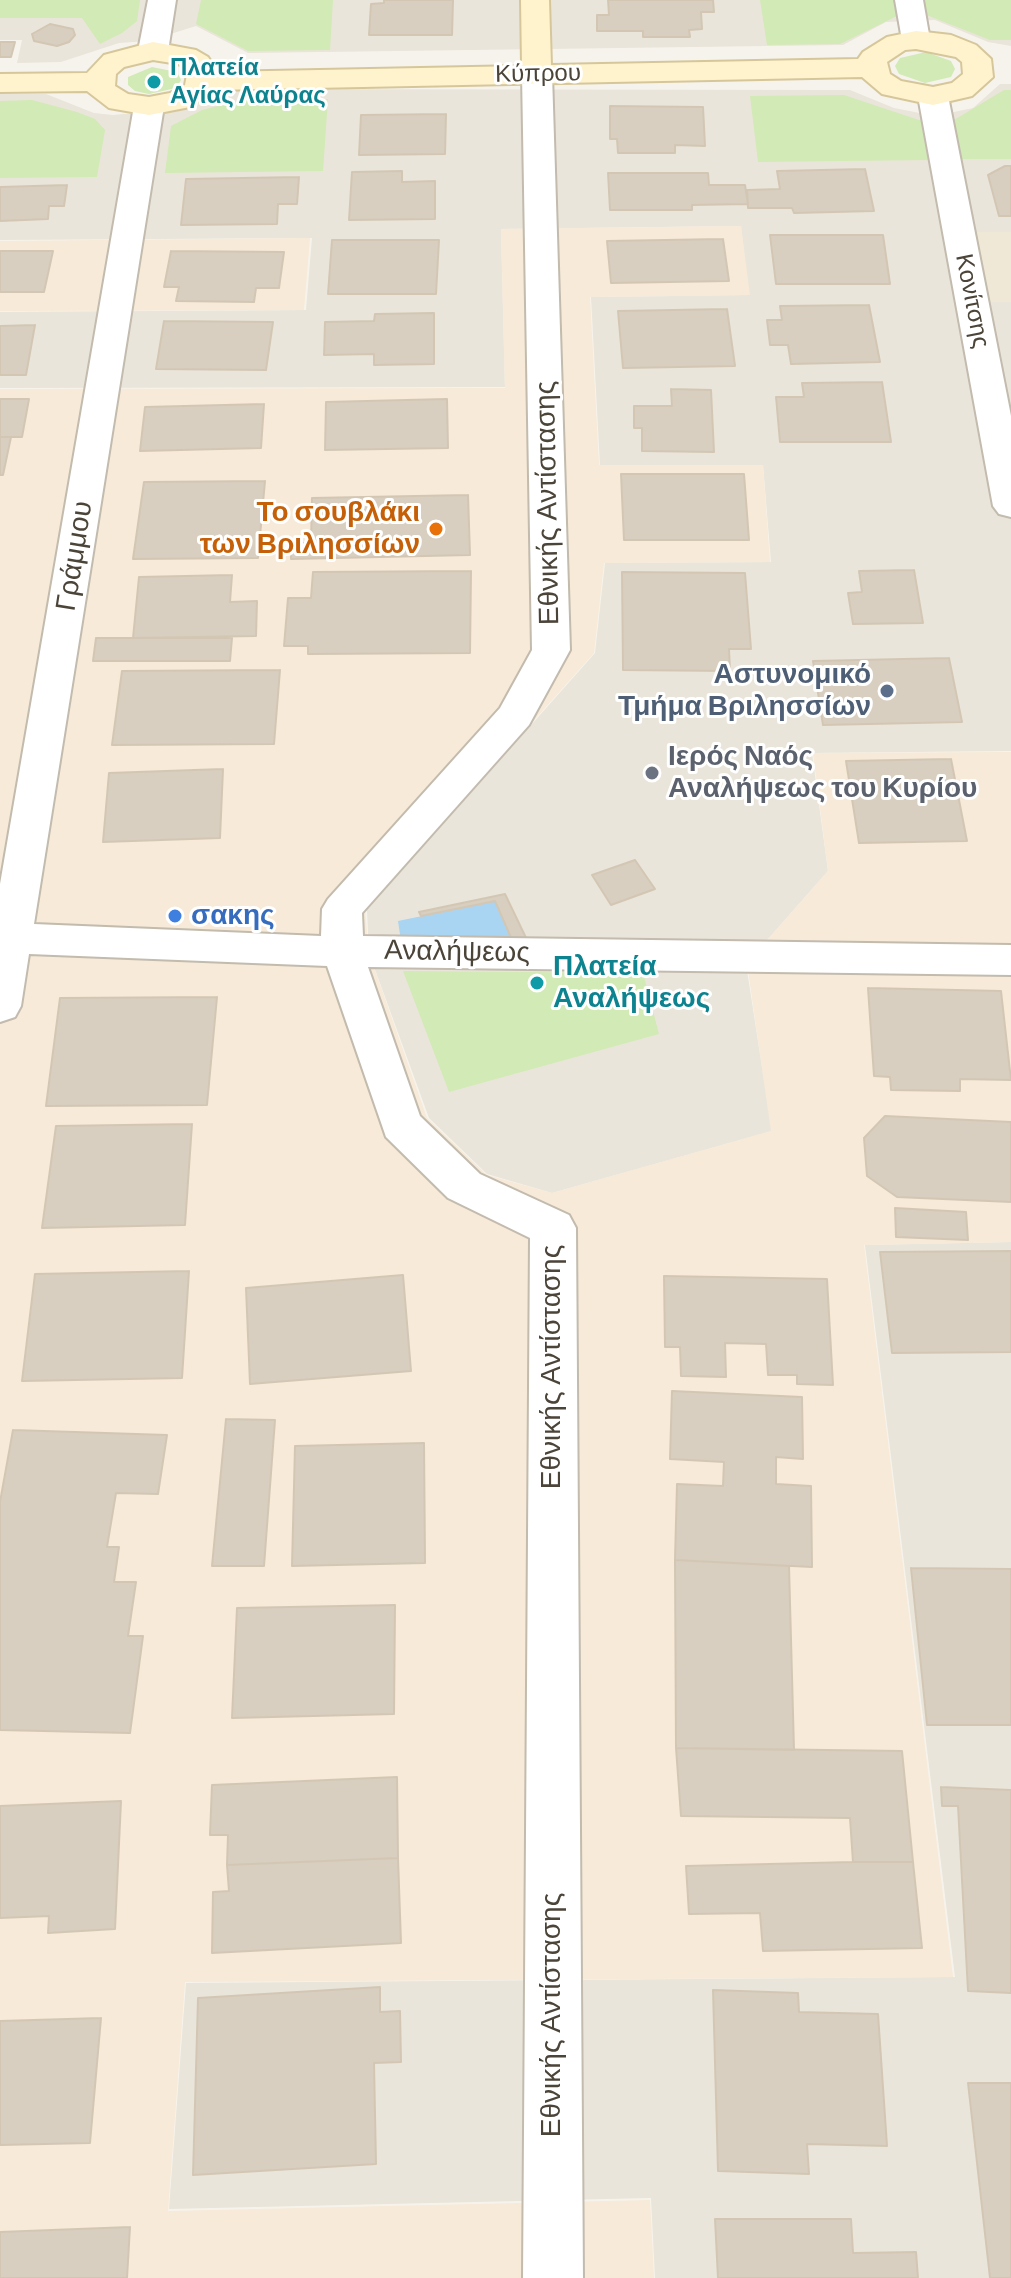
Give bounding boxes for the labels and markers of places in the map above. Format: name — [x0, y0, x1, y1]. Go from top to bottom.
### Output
place label: Πλατεία Αγίας Λαύρας — [170, 54, 326, 110]
marker: Πλατεία Αγίας Λαύρας — [145, 73, 163, 91]
place label: Το σουβλάκι των Βριλησσίων — [200, 496, 420, 562]
marker: Το σουβλάκι των Βριλησσίων — [427, 520, 445, 538]
place label: Αστυνομικό Τμήμα Βριλησσίων — [618, 658, 871, 724]
marker: Αστυνομικό Τμήμα Βριλησσίων — [878, 682, 896, 700]
place label: Ιερός Ναός Αναλήψεως του Κυρίου — [668, 740, 977, 806]
marker: Ιερός Ναός Αναλήψεως του Κυρίου — [643, 764, 661, 782]
place label: σακης — [191, 899, 275, 933]
marker: σακης — [166, 907, 184, 925]
place label: Πλατεία Αναλήψεως — [553, 950, 710, 1016]
marker: Πλατεία Αναλήψεως — [528, 974, 546, 992]

